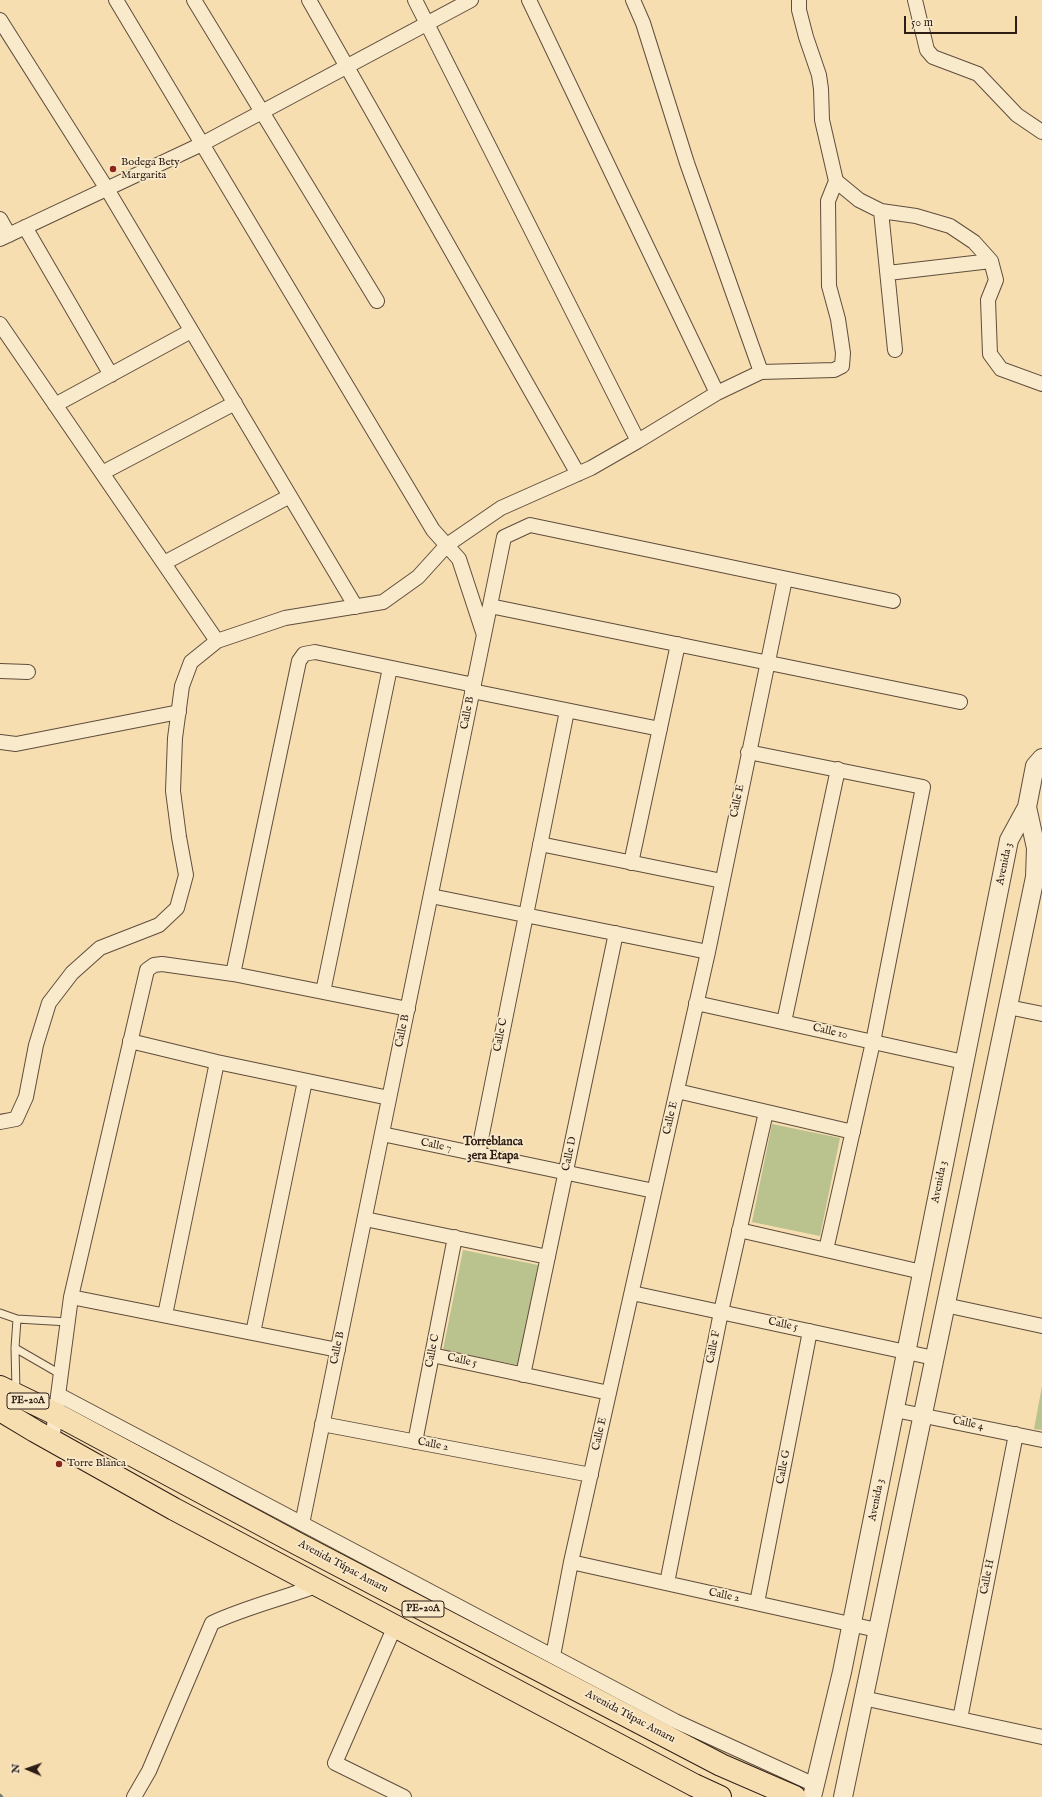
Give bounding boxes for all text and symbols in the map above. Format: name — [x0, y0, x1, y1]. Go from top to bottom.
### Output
scale bar — [906, 8, 1019, 34]
text: 50 m — [911, 15, 933, 30]
place label: Bodega Bety Margarita — [121, 156, 180, 182]
marker: Bodega Bety Margarita — [108, 164, 118, 174]
street label: Calle B — [458, 695, 478, 731]
street label: Calle E — [728, 783, 748, 819]
street label: Avenida 3 — [994, 842, 1016, 886]
street label: Calle B — [393, 1013, 413, 1049]
street label: Calle C — [491, 1017, 511, 1053]
street label: Calle 10 — [811, 1022, 849, 1042]
street label: Calle E — [661, 1100, 681, 1136]
street label: Calle 7 — [419, 1136, 453, 1156]
district label: Torreblanca 3era Etapa — [463, 1136, 523, 1164]
street label: Calle D — [560, 1136, 580, 1172]
street label: Avenida 3 — [929, 1160, 951, 1204]
street label: Calle 5 — [767, 1315, 799, 1335]
street label: Calle B — [328, 1330, 348, 1366]
street label: Calle F — [704, 1330, 724, 1364]
street label: Calle C — [423, 1333, 443, 1369]
street label: Calle 5 — [446, 1351, 478, 1371]
road number: PE-20A — [7, 1393, 49, 1409]
street label: Calle 4 — [951, 1414, 985, 1434]
street label: Calle E — [590, 1416, 610, 1452]
street label: Calle 2 — [416, 1436, 450, 1454]
street label: Calle G — [774, 1449, 794, 1485]
place label: Torre Blanca — [67, 1457, 126, 1471]
marker: Torre Blanca — [54, 1459, 64, 1469]
street label: Avenida 3 — [866, 1478, 888, 1522]
street label: Avenida Túpac Amaru — [296, 1538, 390, 1596]
street label: Calle H — [978, 1558, 998, 1596]
street label: Calle 2 — [707, 1586, 741, 1606]
road number: PE-20A — [402, 1601, 444, 1617]
street label: Avenida Túpac Amaru — [583, 1688, 677, 1746]
north arrow — [8, 1749, 48, 1789]
text: N — [9, 1764, 23, 1774]

